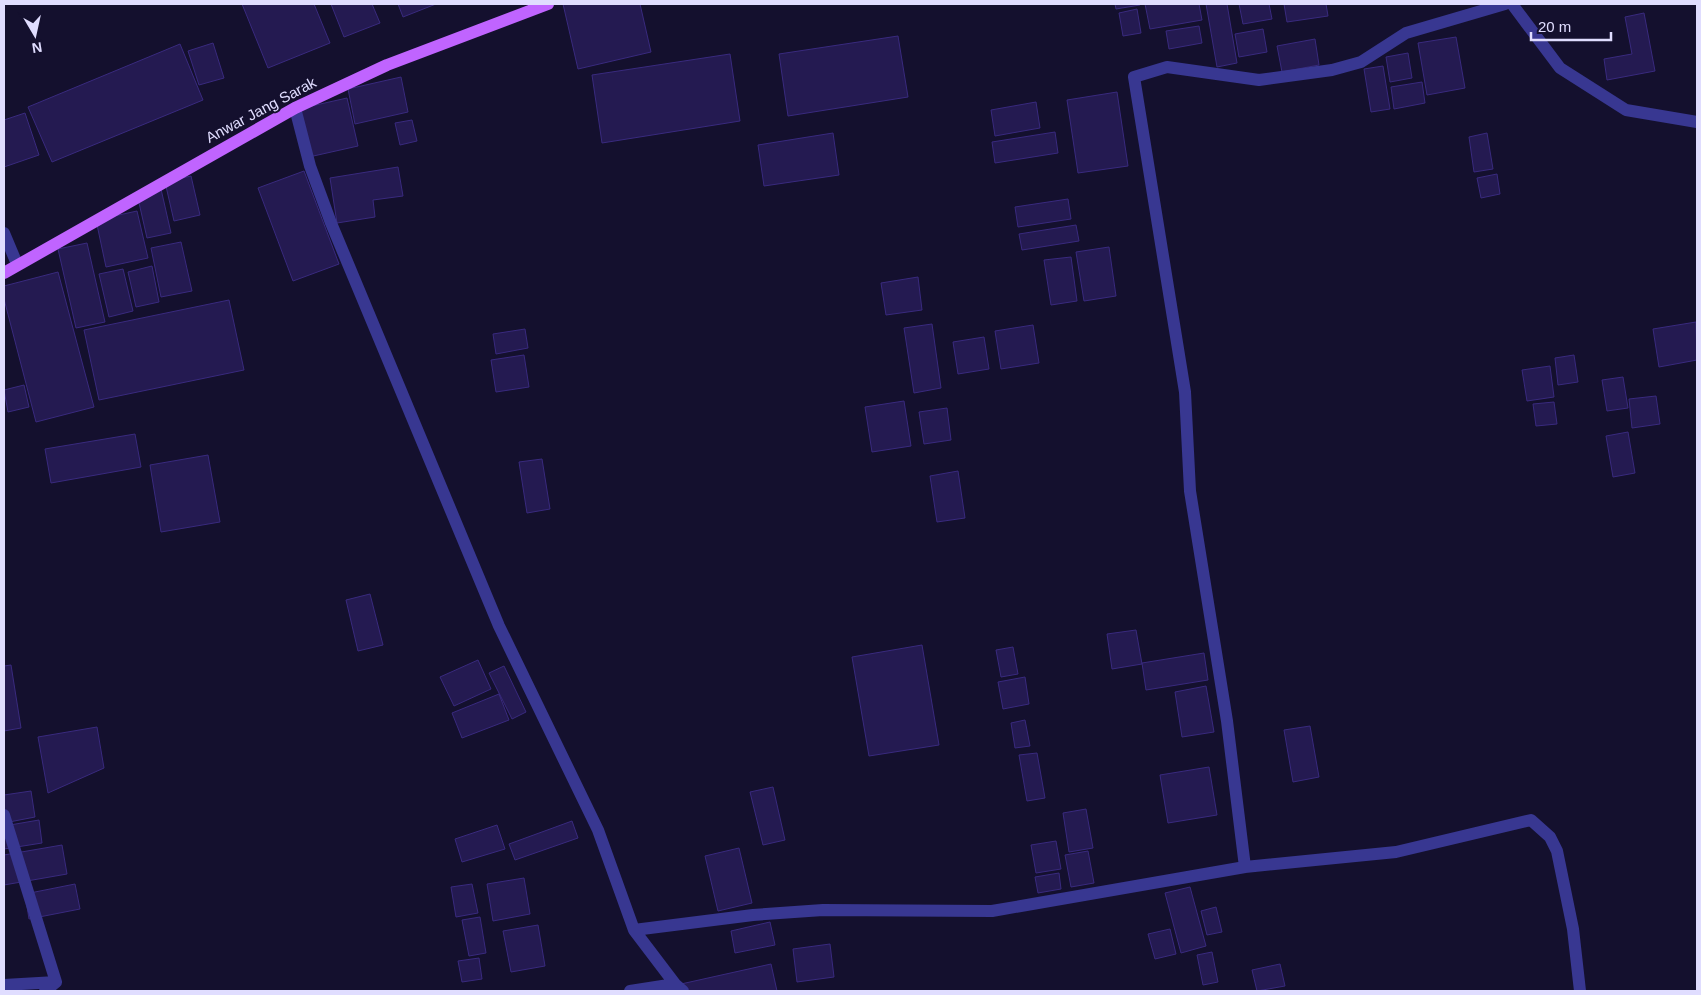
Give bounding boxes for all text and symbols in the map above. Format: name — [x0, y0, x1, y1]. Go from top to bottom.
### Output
north arrow — [10, 10, 60, 60]
scale bar — [1531, 10, 1611, 42]
text: 20 m — [1538, 18, 1571, 35]
text: N — [31, 39, 43, 57]
street label: Anwar Jang Sarak — [203, 73, 319, 146]

